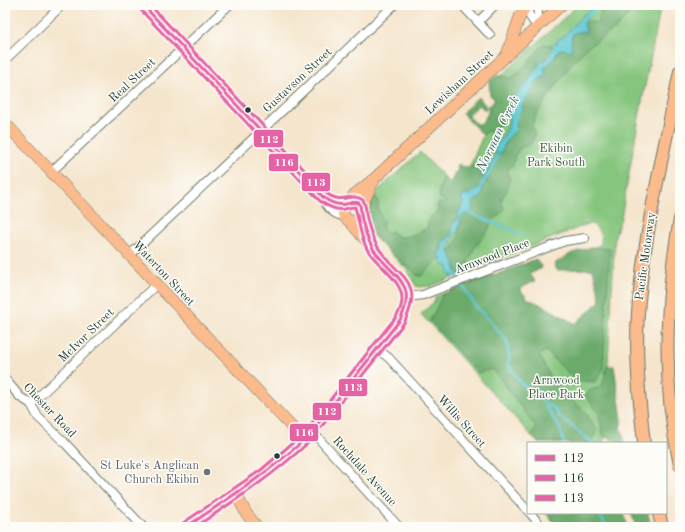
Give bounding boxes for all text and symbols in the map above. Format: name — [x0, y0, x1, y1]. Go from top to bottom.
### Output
street label: Gustavson Street — [261, 46, 334, 116]
street label: Lewisham Street — [423, 48, 496, 117]
street label: Real Street — [107, 56, 158, 105]
water label: Norman Creek — [474, 94, 522, 174]
unlabelled marker — [243, 105, 253, 115]
line badge: 112 — [253, 129, 284, 148]
text: 112 — [259, 135, 279, 146]
park label: Ekibin Park South — [527, 143, 586, 169]
line badge: 116 — [268, 153, 299, 172]
text: 116 — [274, 158, 294, 169]
line badge: 113 — [301, 172, 331, 192]
text: 113 — [306, 178, 326, 189]
street label: Pacific Motorway — [634, 211, 658, 301]
street label: Arnwood Place — [453, 237, 532, 277]
street label: Waterton Street — [130, 239, 196, 309]
street label: McIvor Street — [57, 306, 117, 365]
park label: Arnwood Place Park — [528, 375, 584, 401]
line badge: 113 — [338, 378, 368, 397]
street label: Chester Road — [21, 381, 78, 440]
text: 113 — [343, 383, 363, 394]
street label: Willis Street — [435, 393, 488, 450]
line badge: 112 — [312, 402, 342, 421]
text: 112 — [317, 407, 337, 418]
line badge: 116 — [289, 423, 319, 442]
text: 116 — [294, 428, 314, 439]
street label: Rochdale Avenue — [330, 435, 399, 509]
legend — [527, 442, 667, 514]
unlabelled marker — [272, 451, 282, 461]
text: 112 — [563, 453, 584, 465]
place label: St Luke's Anglican Church Ekibin — [100, 460, 200, 486]
marker: St Luke's Anglican Church Ekibin — [202, 467, 212, 477]
text: 116 — [563, 473, 584, 485]
text: 113 — [563, 493, 584, 505]

